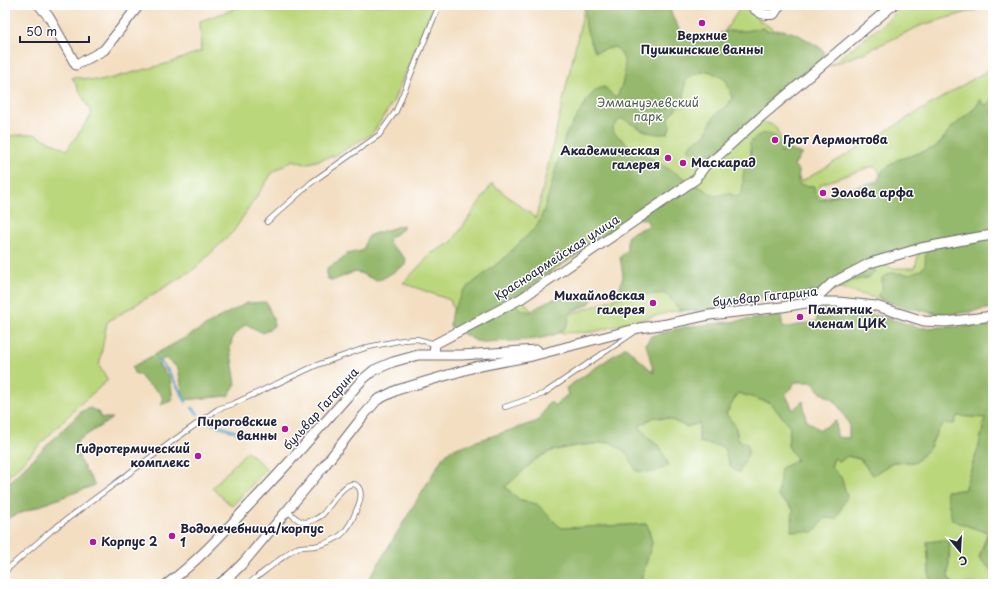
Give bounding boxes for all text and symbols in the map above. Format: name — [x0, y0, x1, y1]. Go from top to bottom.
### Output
scale bar — [20, 18, 89, 44]
marker: Верхние Пушкинские ванны — [697, 18, 707, 28]
text: 50 m — [26, 22, 57, 40]
place label: Верхние Пушкинские ванны — [641, 26, 764, 58]
park label: Эммануэлевский парк — [597, 93, 699, 125]
place label: Грот Лермонтова — [783, 130, 888, 148]
marker: Грот Лермонтова — [770, 135, 780, 145]
place label: Академическая галерея — [560, 141, 660, 173]
marker: Академическая галерея — [663, 153, 673, 163]
place label: Маскарад — [691, 153, 756, 171]
marker: Маскарад — [678, 158, 688, 168]
place label: Эолова арфа — [831, 183, 914, 201]
marker: Эолова арфа — [818, 188, 828, 198]
street label: Красноармейская улица — [490, 210, 623, 304]
street label: бульвар Гагарина — [711, 281, 819, 310]
place label: Михайловская галерея — [554, 286, 645, 318]
marker: Михайловская галерея — [648, 298, 658, 308]
place label: Памятник членам ЦИК — [808, 300, 886, 332]
marker: Памятник членам ЦИК — [795, 312, 805, 322]
street label: бульвар Гагарина — [278, 363, 363, 454]
place label: Пироговские ванны — [197, 412, 277, 444]
marker: Пироговские ванны — [280, 424, 290, 434]
place label: Гидротермический комплекс — [76, 439, 190, 471]
marker: Гидротермический комплекс — [193, 451, 203, 461]
place label: Водолечебница/корпус 1 — [180, 519, 324, 551]
marker: Водолечебница/корпус 1 — [167, 531, 177, 541]
north arrow — [940, 531, 980, 571]
place label: Корпус 2 — [101, 532, 158, 550]
marker: Корпус 2 — [88, 537, 98, 547]
text: С — [957, 552, 970, 570]

